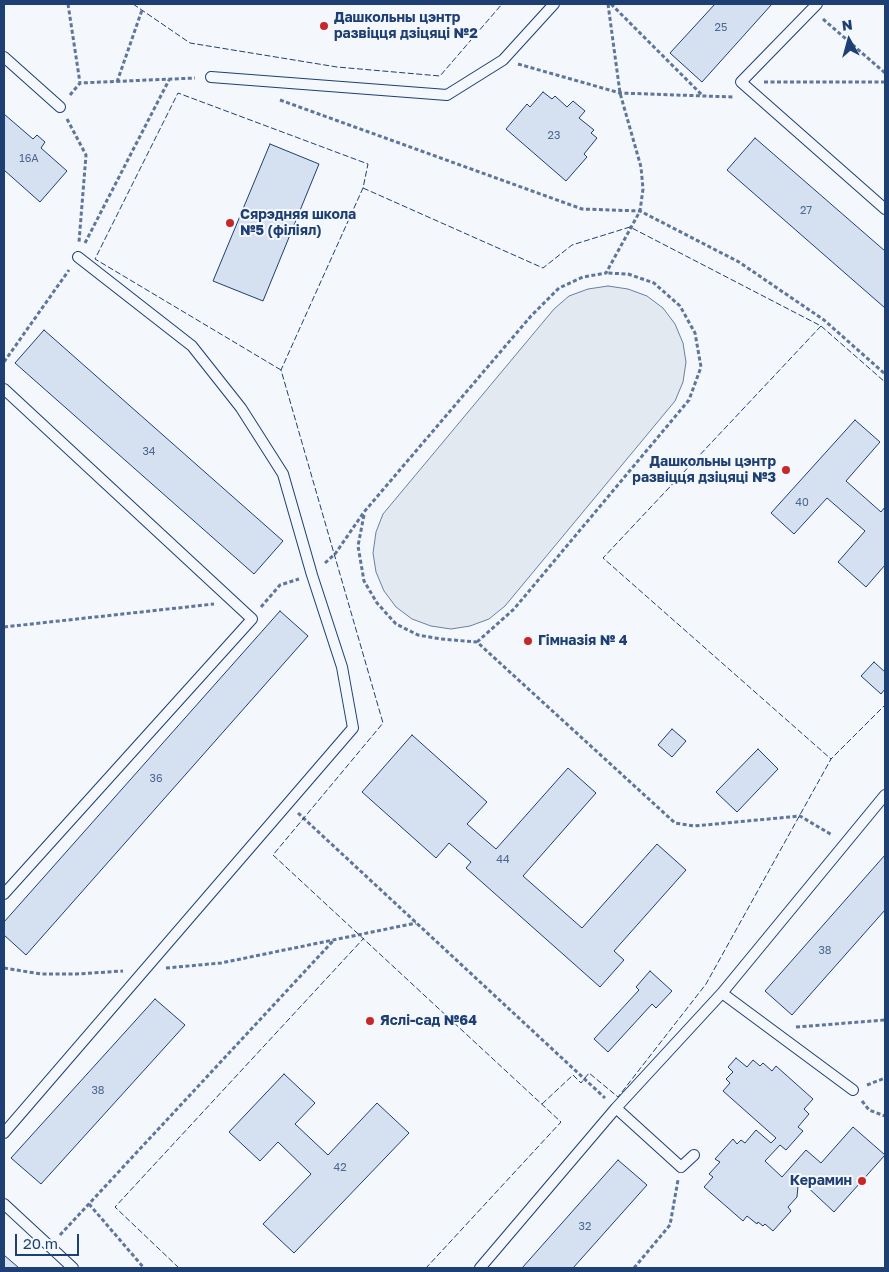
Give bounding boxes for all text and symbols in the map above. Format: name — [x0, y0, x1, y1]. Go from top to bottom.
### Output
place label: Дашкольны цэнтр развіцця дзіцяці №2 — [334, 10, 478, 42]
north arrow — [824, 15, 874, 65]
text: N — [841, 16, 853, 34]
marker: Дашкольны цэнтр развіцця дзіцяці №2 — [318, 20, 330, 32]
house number: 25 — [715, 21, 727, 35]
house number: 23 — [548, 129, 560, 143]
house number: 16А — [19, 152, 39, 166]
house number: 27 — [800, 204, 812, 218]
place label: Сярэдняя школа №5 (філіял) — [240, 207, 356, 240]
marker: Сярэдняя школа №5 (філіял) — [224, 217, 236, 229]
house number: 34 — [142, 445, 156, 459]
place label: Дашкольны цэнтр развіцця дзіцяці №3 — [632, 454, 776, 487]
marker: Дашкольны цэнтр развіцця дзіцяці №3 — [780, 464, 792, 476]
house number: 40 — [795, 496, 809, 510]
place label: Гімназія № 4 — [538, 633, 628, 649]
marker: Гімназія № 4 — [522, 635, 534, 647]
house number: 36 — [149, 772, 163, 786]
house number: 44 — [496, 853, 510, 867]
house number: 38 — [818, 944, 832, 958]
place label: Яслі-сад №64 — [380, 1013, 477, 1029]
marker: Яслі-сад №64 — [364, 1015, 376, 1027]
house number: 38 — [91, 1084, 105, 1098]
house number: 42 — [333, 1161, 347, 1175]
place label: Керамин — [790, 1173, 852, 1189]
marker: Керамин — [856, 1175, 868, 1187]
house number: 32 — [579, 1220, 591, 1234]
scale bar — [18, 1224, 81, 1256]
text: 20 m — [23, 1234, 58, 1252]

